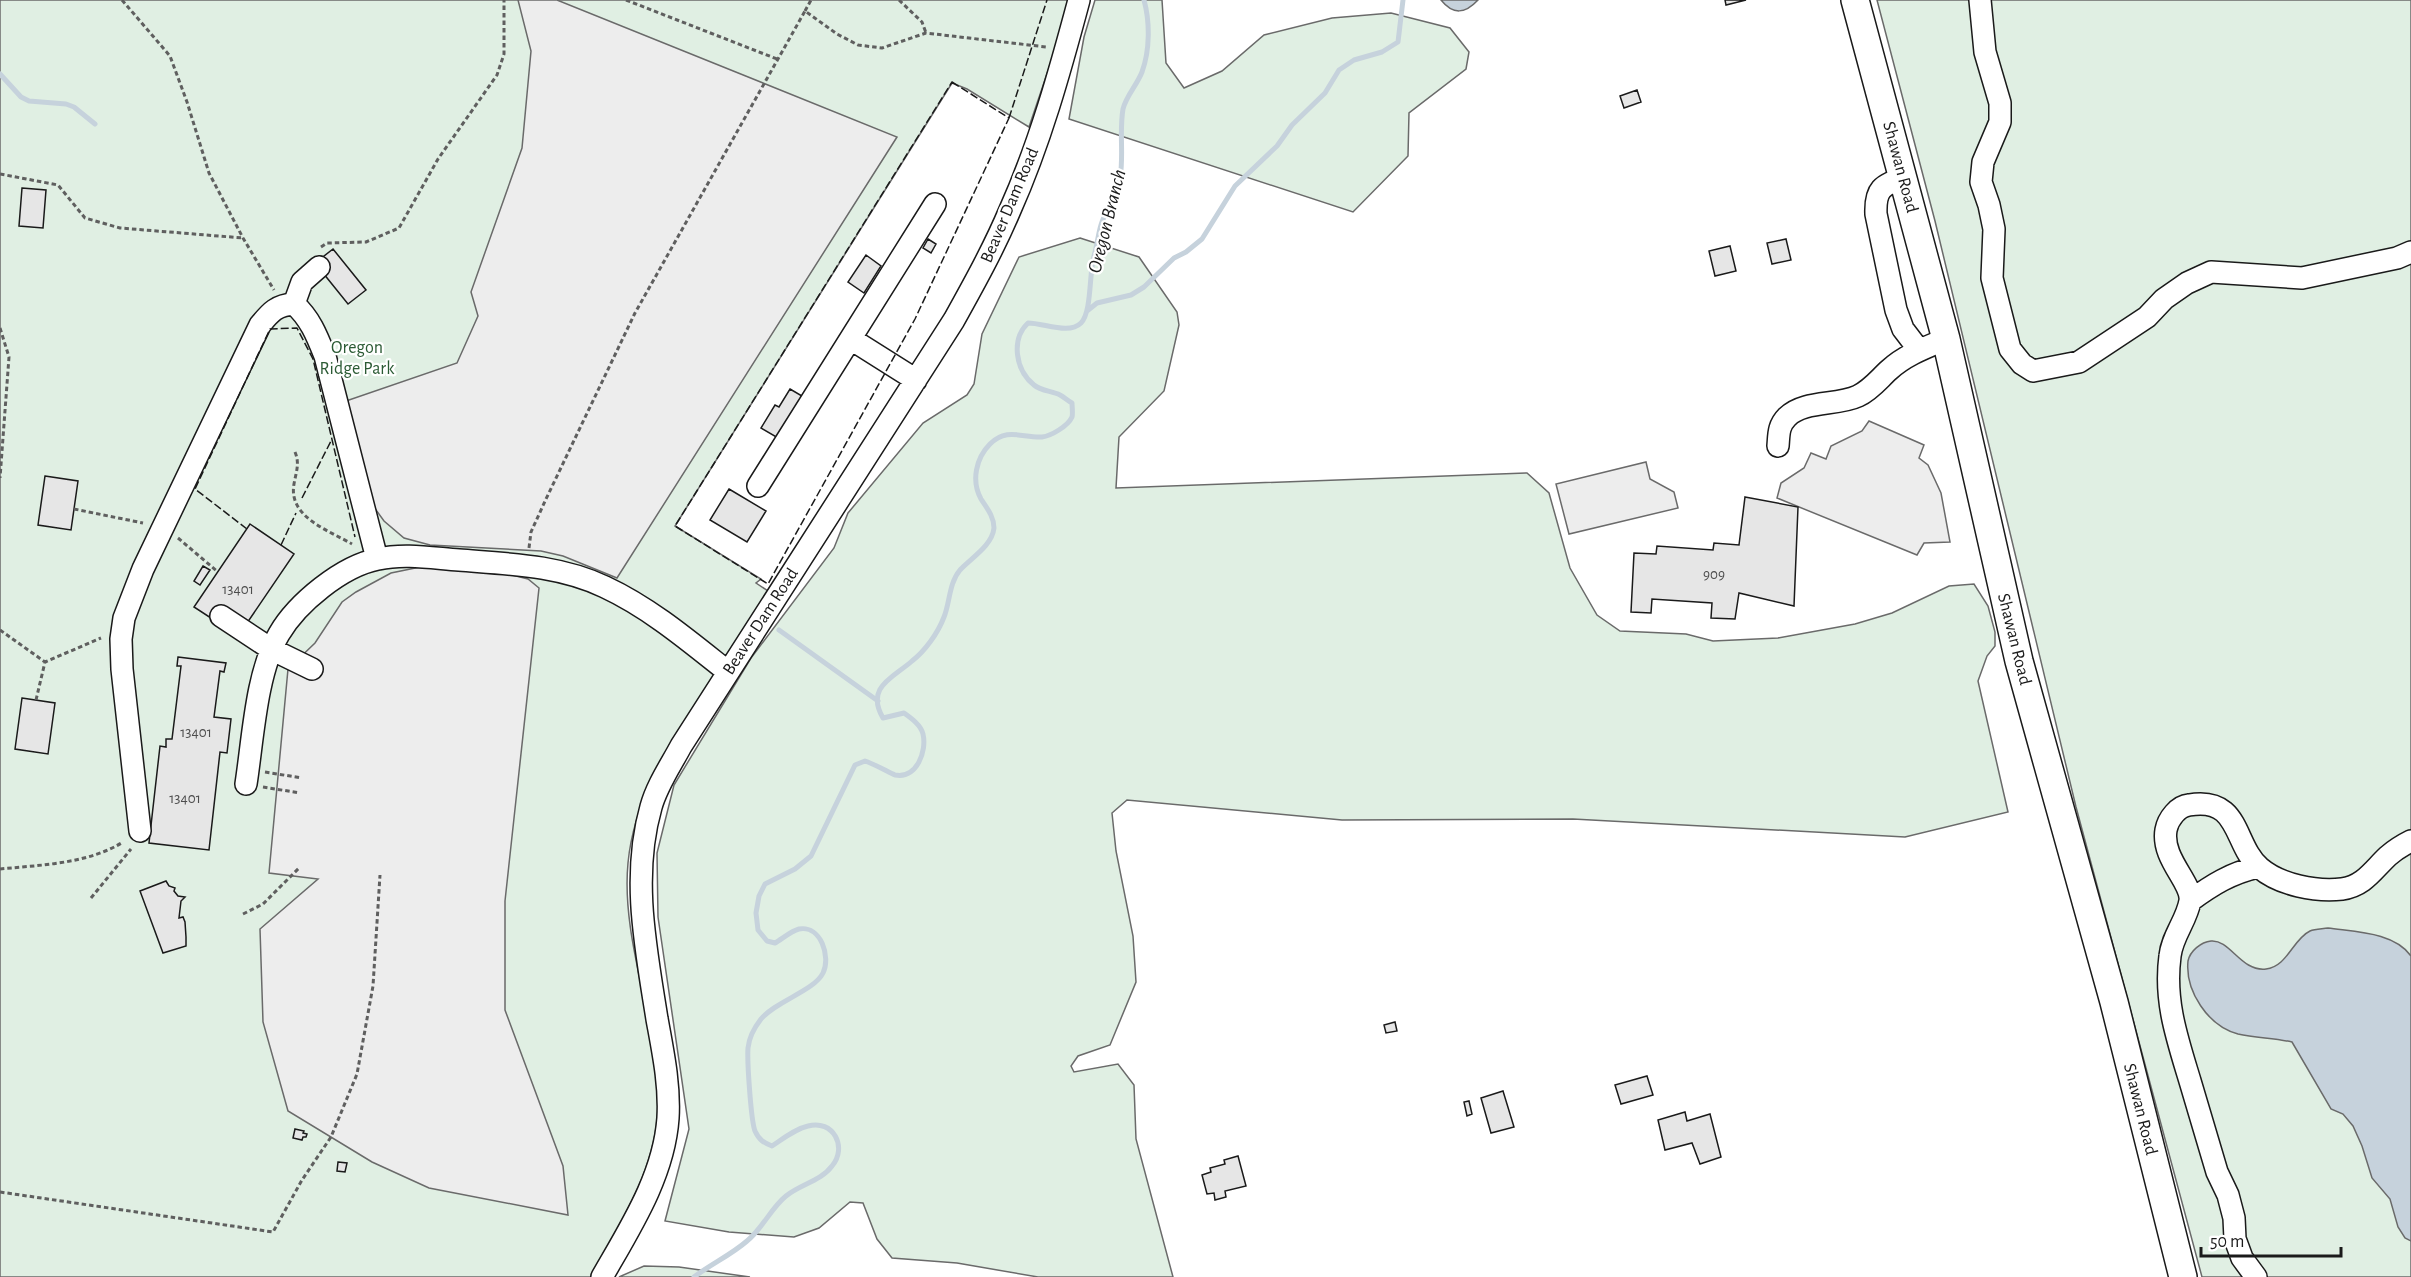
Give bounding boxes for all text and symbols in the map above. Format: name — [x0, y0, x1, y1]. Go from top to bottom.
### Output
street label: Shawan Road — [1879, 120, 1921, 215]
street label: Beaver Dam Road — [978, 145, 1042, 266]
water label: Oregon Branch — [1084, 167, 1130, 275]
park label: Oregon Ridge Park — [320, 339, 395, 378]
street label: Beaver Dam Road — [720, 565, 802, 678]
house number: 909 — [1703, 567, 1725, 582]
house number: 13401 — [222, 582, 254, 597]
street label: Shawan Road — [1994, 592, 2034, 687]
house number: 13401 — [180, 725, 212, 740]
house number: 13401 — [169, 791, 201, 806]
street label: Shawan Road — [2120, 1062, 2160, 1157]
scale bar — [2201, 1220, 2340, 1258]
text: 50 m — [2210, 1233, 2244, 1251]

